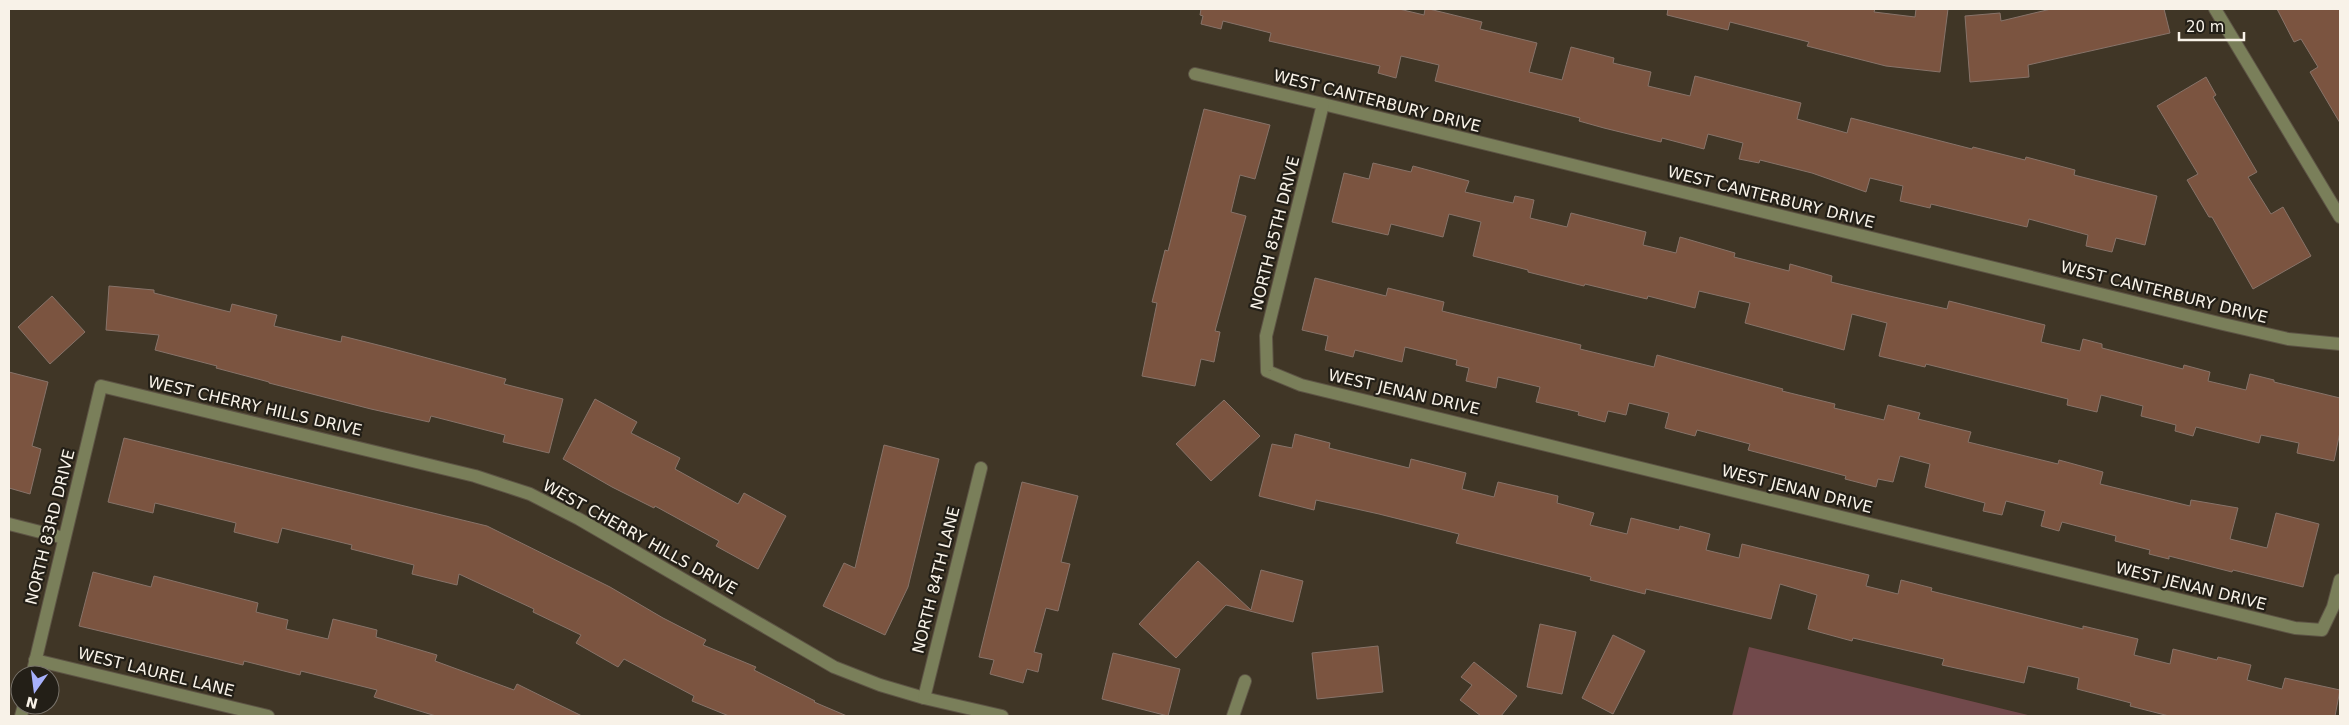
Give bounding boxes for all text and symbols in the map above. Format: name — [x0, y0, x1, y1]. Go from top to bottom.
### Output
scale bar — [2179, 10, 2244, 42]
text: 20 m — [2186, 18, 2224, 36]
street label: WEST CANTERBURY DRIVE — [1271, 66, 1483, 136]
street label: NORTH 85TH DRIVE — [1247, 154, 1303, 312]
street label: WEST CANTERBURY DRIVE — [1665, 162, 1877, 232]
street label: WEST CANTERBURY DRIVE — [2058, 257, 2270, 327]
street label: WEST JENAN DRIVE — [1326, 365, 1482, 419]
street label: WEST CHERRY HILLS DRIVE — [146, 372, 364, 440]
street label: NORTH 83RD DRIVE — [21, 447, 79, 607]
street label: WEST JENAN DRIVE — [1720, 461, 1874, 517]
street label: WEST CHERRY HILLS DRIVE — [539, 476, 741, 598]
street label: NORTH 84TH LANE — [909, 504, 963, 656]
street label: WEST JENAN DRIVE — [2114, 558, 2268, 614]
street label: WEST LAUREL LANE — [76, 643, 236, 701]
north arrow — [10, 665, 60, 715]
text: N — [24, 693, 39, 712]

